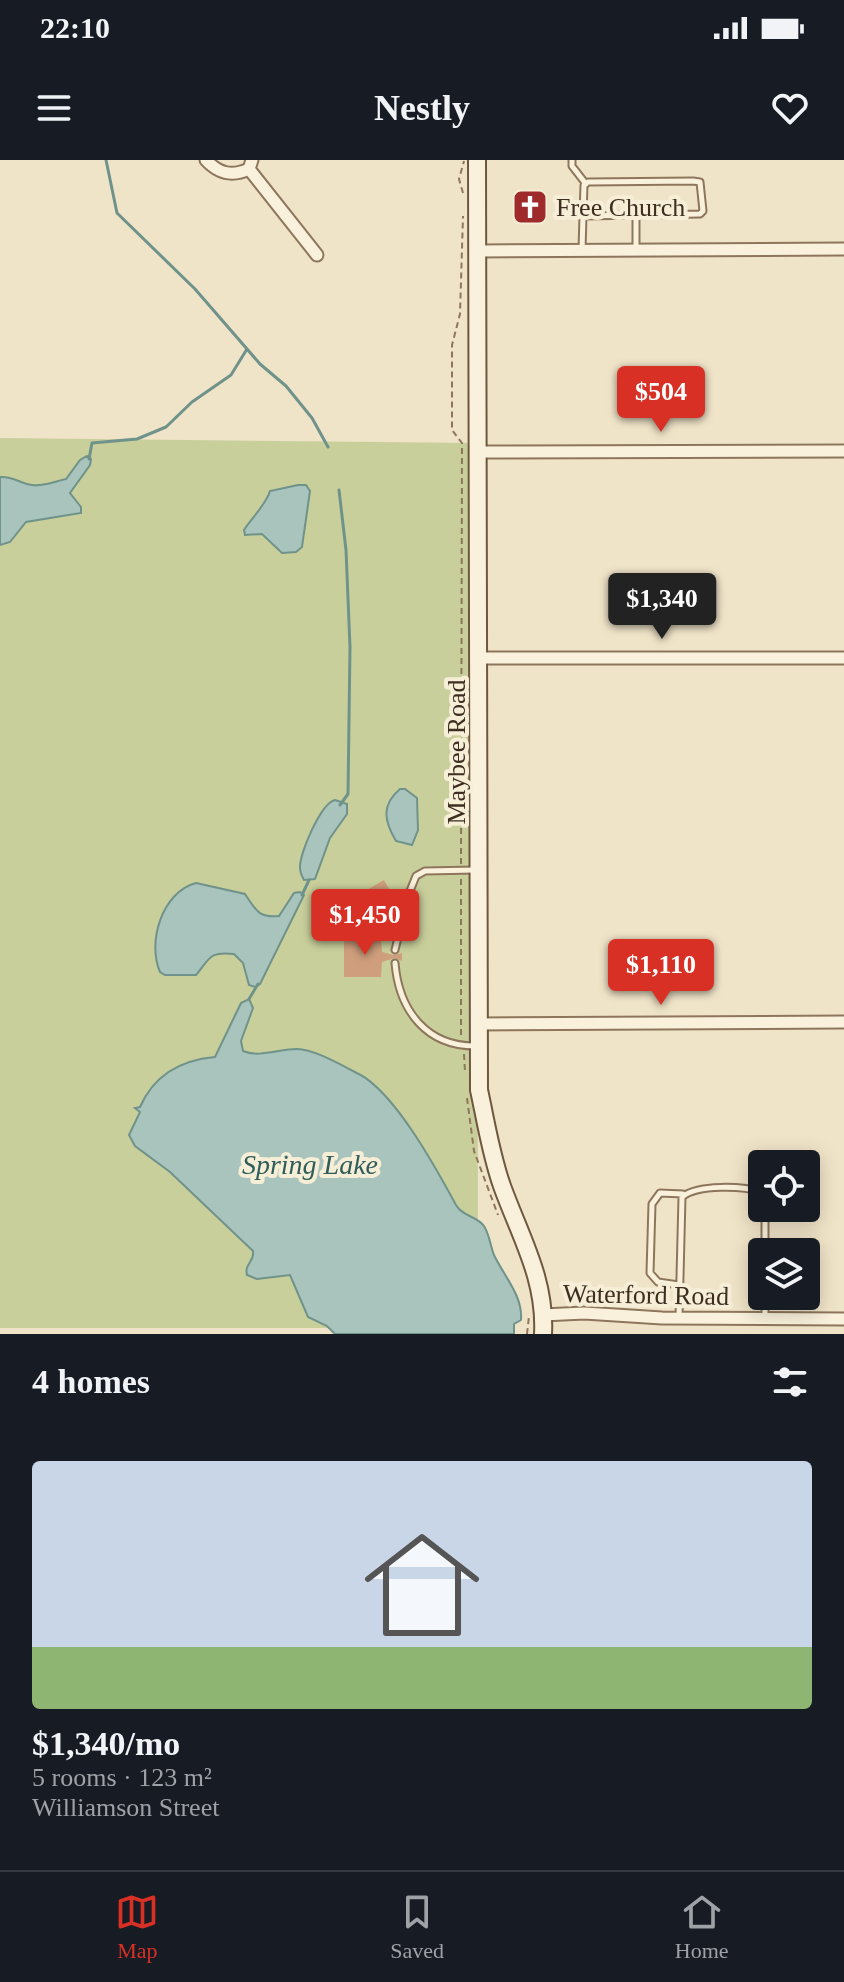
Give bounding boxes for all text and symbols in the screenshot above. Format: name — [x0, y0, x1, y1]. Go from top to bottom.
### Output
text: 22:10 — [40, 11, 110, 44]
icon: menu — [32, 86, 76, 130]
icon: heart — [768, 86, 812, 130]
text: Nestly — [374, 88, 470, 128]
church icon: Free Church — [511, 188, 549, 226]
place label: Free Church — [556, 193, 685, 222]
pin: $504 — [614, 366, 708, 434]
text: $504 — [635, 377, 687, 406]
pin: $1,340 — [597, 573, 727, 641]
text: $1,340 — [626, 584, 698, 613]
street label: Maybee Road — [442, 679, 471, 825]
pin: $1,450 — [300, 889, 430, 957]
text: $1,450 — [329, 900, 401, 929]
pin: $1,110 — [596, 939, 726, 1007]
text: $1,110 — [626, 950, 696, 979]
water label: Spring Lake — [242, 1149, 378, 1180]
map controls — [748, 1150, 820, 1310]
button: locate — [748, 1150, 820, 1222]
button: layers — [748, 1238, 820, 1310]
street label: Waterford Road — [563, 1279, 729, 1311]
icon: filters — [768, 1360, 812, 1404]
text: 4 homes — [32, 1363, 150, 1400]
icon: home — [350, 1513, 494, 1657]
text: $1,340/mo — [32, 1725, 180, 1762]
text: 5 rooms · 123 m² — [32, 1763, 212, 1792]
text: Williamson Street — [32, 1793, 219, 1822]
tab: Map — [115, 1890, 159, 1964]
tab: Saved — [390, 1890, 444, 1964]
tab: Home — [675, 1890, 729, 1964]

